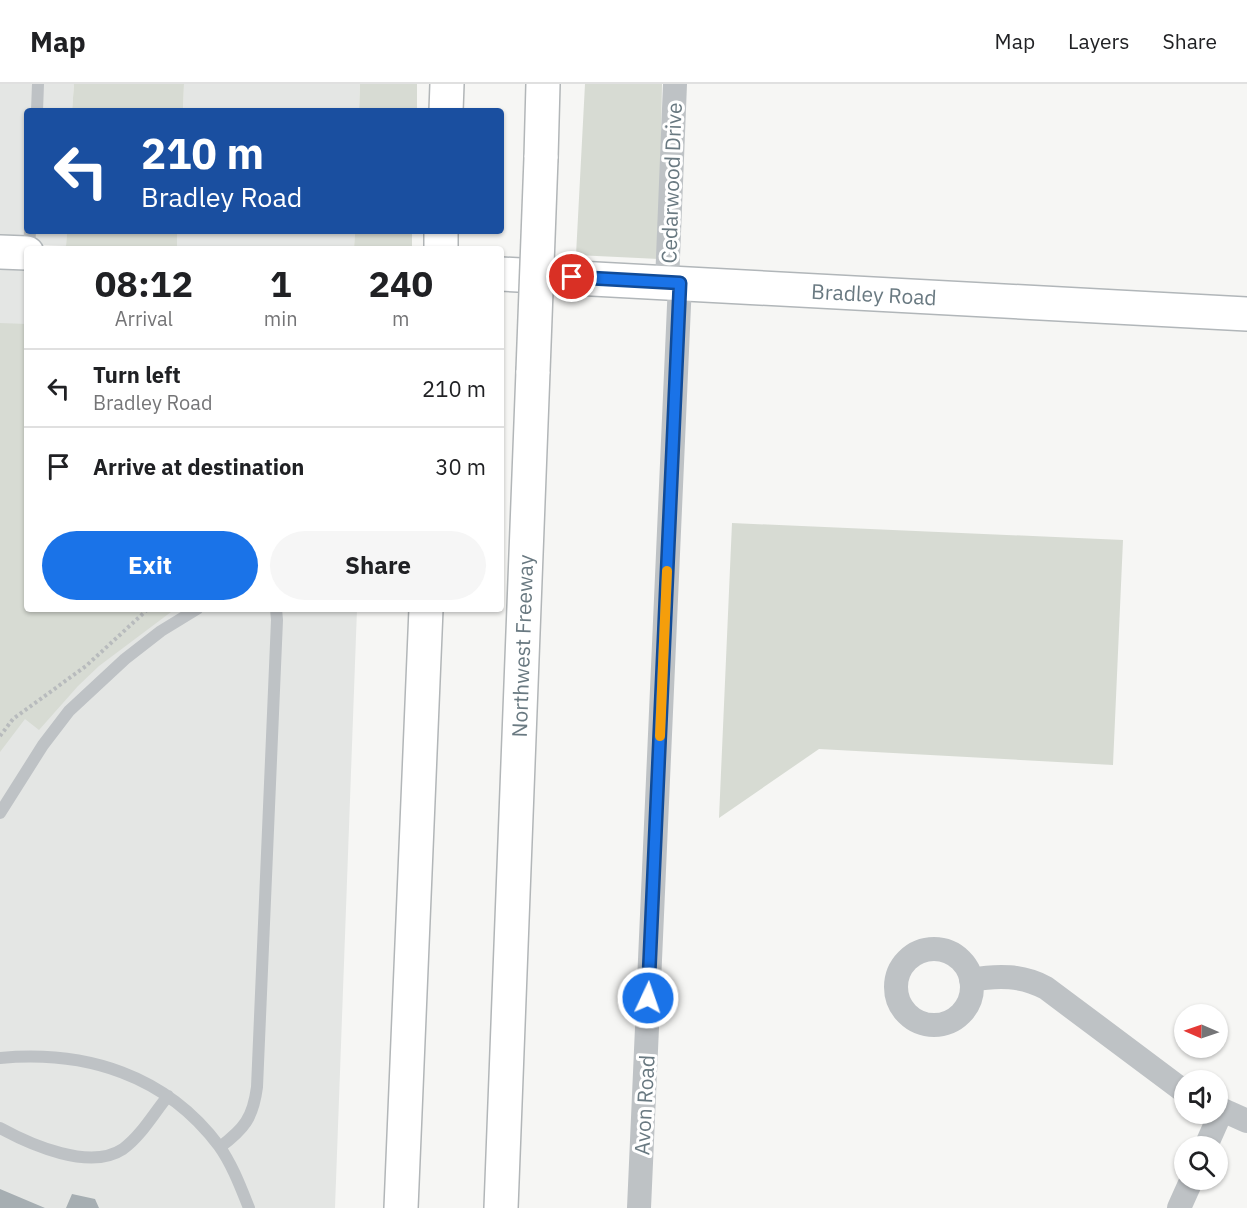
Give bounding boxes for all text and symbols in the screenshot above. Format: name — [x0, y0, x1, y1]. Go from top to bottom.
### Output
text: Map — [30, 23, 86, 60]
text: Map — [995, 27, 1035, 55]
text: Layers — [1068, 27, 1130, 55]
text: Share — [1163, 27, 1217, 55]
street label: Cedarwood Drive — [654, 102, 688, 264]
text: 210 m — [141, 126, 264, 181]
icon: left — [42, 132, 120, 210]
text: Bradley Road — [141, 179, 302, 214]
pin — [546, 251, 597, 302]
text: 08:12 — [95, 260, 193, 307]
text: 1 — [270, 260, 292, 307]
text: 240 — [368, 260, 433, 307]
icon: arrive — [555, 260, 588, 293]
street label: Bradley Road — [811, 277, 937, 311]
text: Arrival — [115, 305, 173, 332]
text: min — [264, 305, 298, 332]
text: m — [392, 305, 410, 332]
text: Turn left — [93, 360, 181, 389]
icon: left — [42, 372, 75, 405]
text: 210 m — [422, 374, 486, 403]
text: Bradley Road — [93, 389, 213, 416]
icon: arrive — [42, 450, 75, 483]
text: Arrive at destination — [93, 452, 304, 481]
text: 30 m — [435, 452, 486, 481]
button: Exit — [42, 531, 258, 600]
button: Share — [270, 531, 486, 600]
street label: Northwest Freeway — [505, 554, 539, 738]
position arrow — [616, 966, 680, 1030]
north arrow — [1174, 1004, 1228, 1058]
map controls — [1174, 1004, 1228, 1190]
street label: Avon Road — [627, 1054, 661, 1156]
button: sound — [1174, 1070, 1228, 1124]
button: search — [1174, 1136, 1228, 1190]

